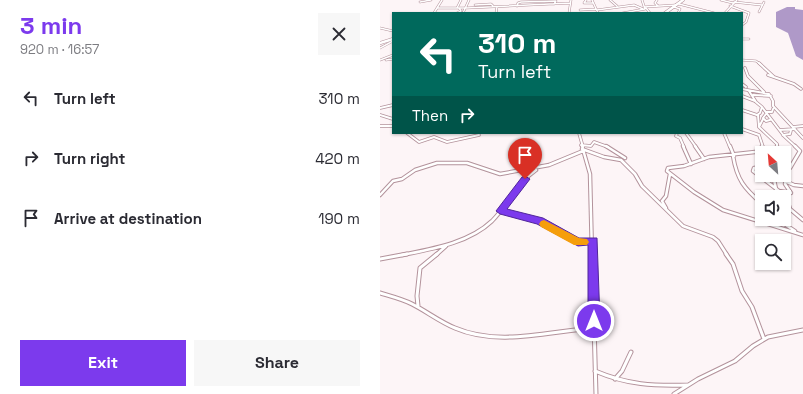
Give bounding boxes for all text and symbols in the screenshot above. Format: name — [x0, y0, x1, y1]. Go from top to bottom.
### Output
text: 3 min — [20, 10, 82, 41]
button: close — [318, 13, 360, 55]
text: 310 m — [478, 25, 556, 61]
icon: left — [412, 28, 464, 80]
text: 920 m · 16:57 — [20, 41, 99, 58]
text: Turn left — [478, 60, 551, 83]
icon: left — [20, 87, 42, 109]
text: Turn left — [54, 89, 116, 108]
text: 310 m — [319, 89, 360, 108]
icon: right — [456, 104, 478, 126]
text: Then — [412, 106, 448, 125]
pin — [508, 138, 542, 179]
icon: arrive — [514, 144, 536, 166]
north arrow — [755, 146, 791, 182]
map controls — [755, 146, 791, 270]
icon: right — [20, 147, 42, 169]
text: Turn right — [54, 149, 125, 168]
text: 420 m — [315, 149, 360, 168]
button: sound — [755, 190, 791, 226]
icon: arrive — [20, 207, 42, 229]
text: Arrive at destination — [54, 209, 202, 228]
text: 190 m — [318, 209, 360, 228]
button: search — [755, 234, 791, 270]
position arrow — [573, 300, 615, 342]
button: Exit — [20, 340, 186, 386]
button: Share — [194, 340, 360, 386]

